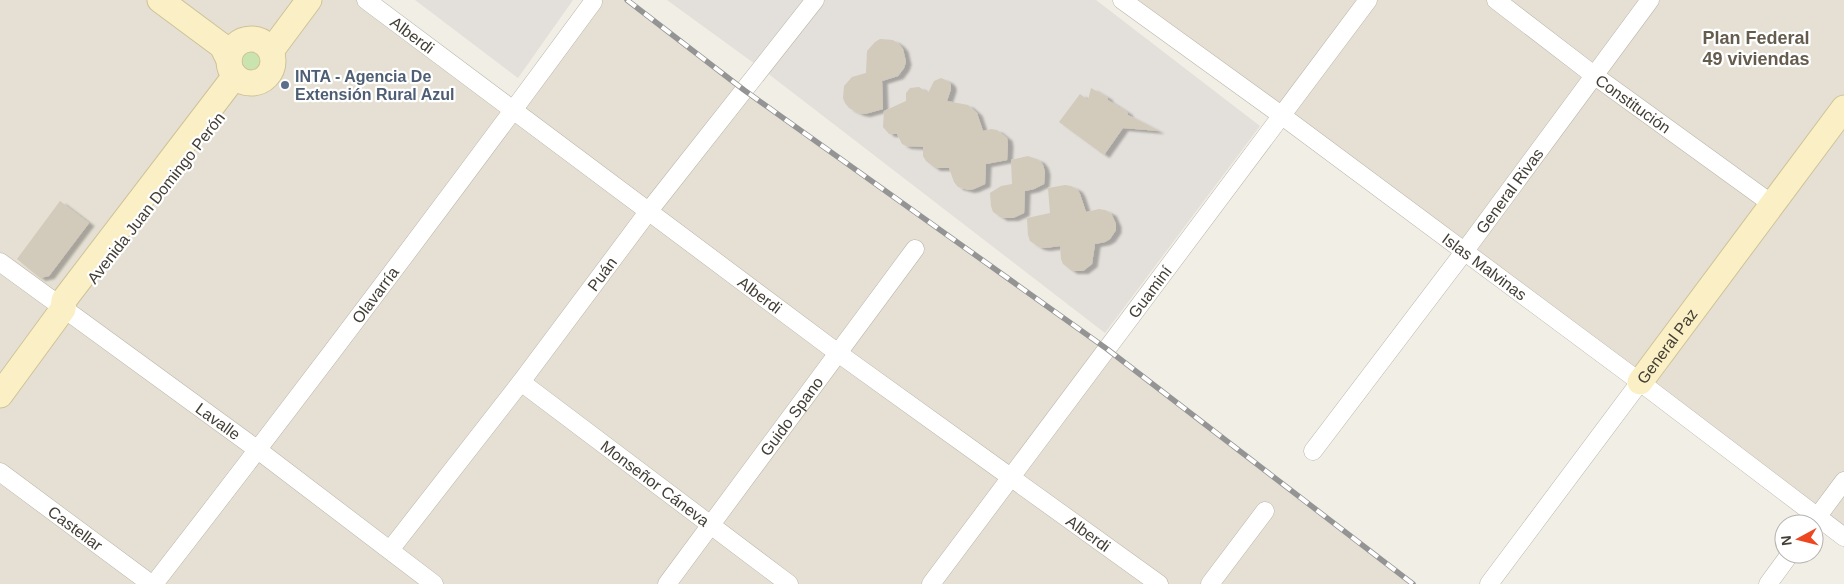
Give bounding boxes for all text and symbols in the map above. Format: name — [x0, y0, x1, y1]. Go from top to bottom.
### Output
street label: Alberdi — [387, 13, 437, 56]
district label: Plan Federal 49 viviendas — [1702, 28, 1810, 69]
place label: INTA - Agencia De Extensión Rural Azul — [295, 68, 454, 103]
street label: Constitución — [1593, 71, 1674, 136]
marker: INTA - Agencia De Extensión Rural Azul — [279, 79, 291, 91]
street label: Avenida Juan Domingo Perón — [84, 109, 228, 287]
street label: General Rivas — [1472, 145, 1546, 237]
street label: Islas Malvinas — [1439, 230, 1530, 303]
street label: Puán — [584, 254, 620, 294]
street label: Guaminí — [1125, 262, 1175, 321]
street label: Olavarría — [348, 263, 402, 326]
street label: Alberdi — [735, 273, 785, 316]
street label: General Paz — [1633, 305, 1700, 387]
street label: Guido Spano — [757, 373, 826, 459]
street label: Lavalle — [193, 399, 244, 443]
street label: Monseñor Cáneva — [598, 437, 713, 529]
street label: Castellar — [45, 502, 106, 554]
street label: Alberdi — [1063, 512, 1114, 555]
north arrow — [1774, 514, 1824, 564]
text: N — [1778, 535, 1795, 547]

